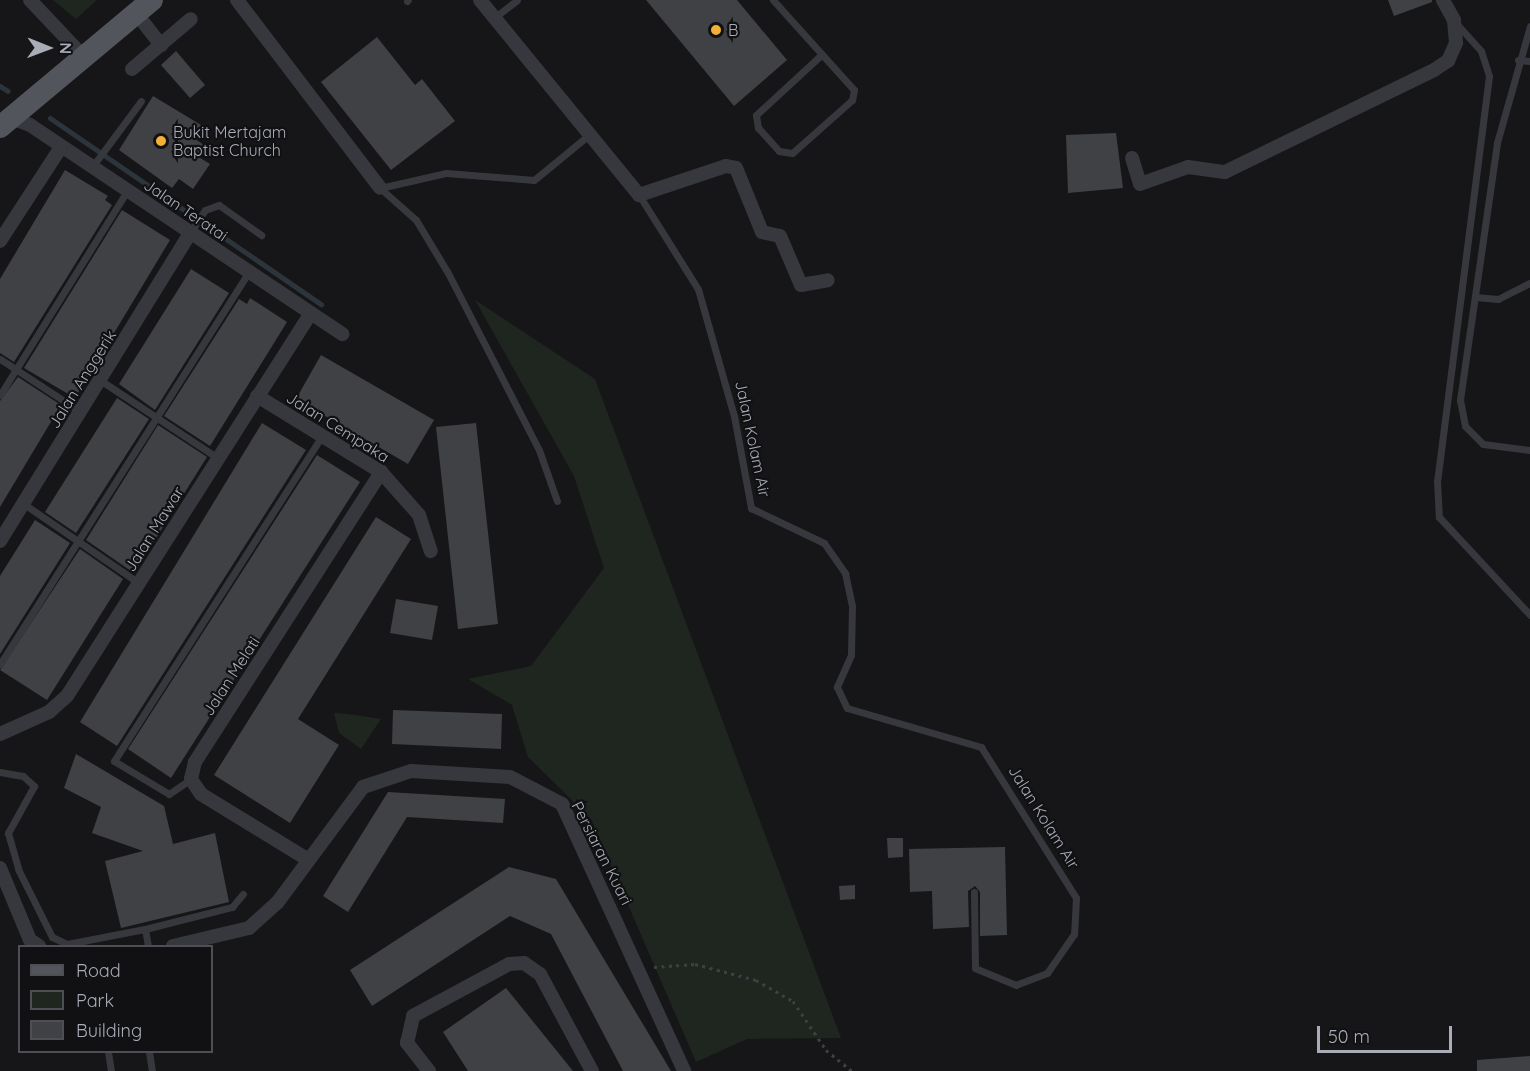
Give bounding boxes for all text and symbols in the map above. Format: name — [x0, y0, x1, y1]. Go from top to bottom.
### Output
north arrow — [18, 18, 78, 78]
place label: B — [728, 20, 738, 40]
marker: B — [709, 23, 723, 37]
text: N — [56, 42, 76, 54]
place label: Bukit Mertajam Baptist Church — [173, 122, 286, 160]
marker: Bukit Mertajam Baptist Church — [154, 134, 168, 148]
street label: Jalan Teratai — [140, 175, 232, 245]
street label: Jalan Anggerik — [44, 326, 120, 432]
street label: Jalan Kolam Air — [731, 379, 775, 499]
street label: Jalan Cempaka — [283, 388, 393, 466]
street label: Jalan Mawar — [120, 483, 188, 575]
street label: Jalan Melati — [198, 633, 264, 719]
street label: Jalan Kolam Air — [1005, 762, 1083, 872]
street label: Persiaran Kuari — [568, 798, 636, 908]
legend — [18, 945, 213, 1053]
text: Road — [76, 959, 121, 982]
text: Park — [76, 989, 114, 1012]
scale bar — [1320, 1014, 1455, 1052]
text: Building — [76, 1019, 142, 1042]
text: 50 m — [1328, 1025, 1370, 1048]

